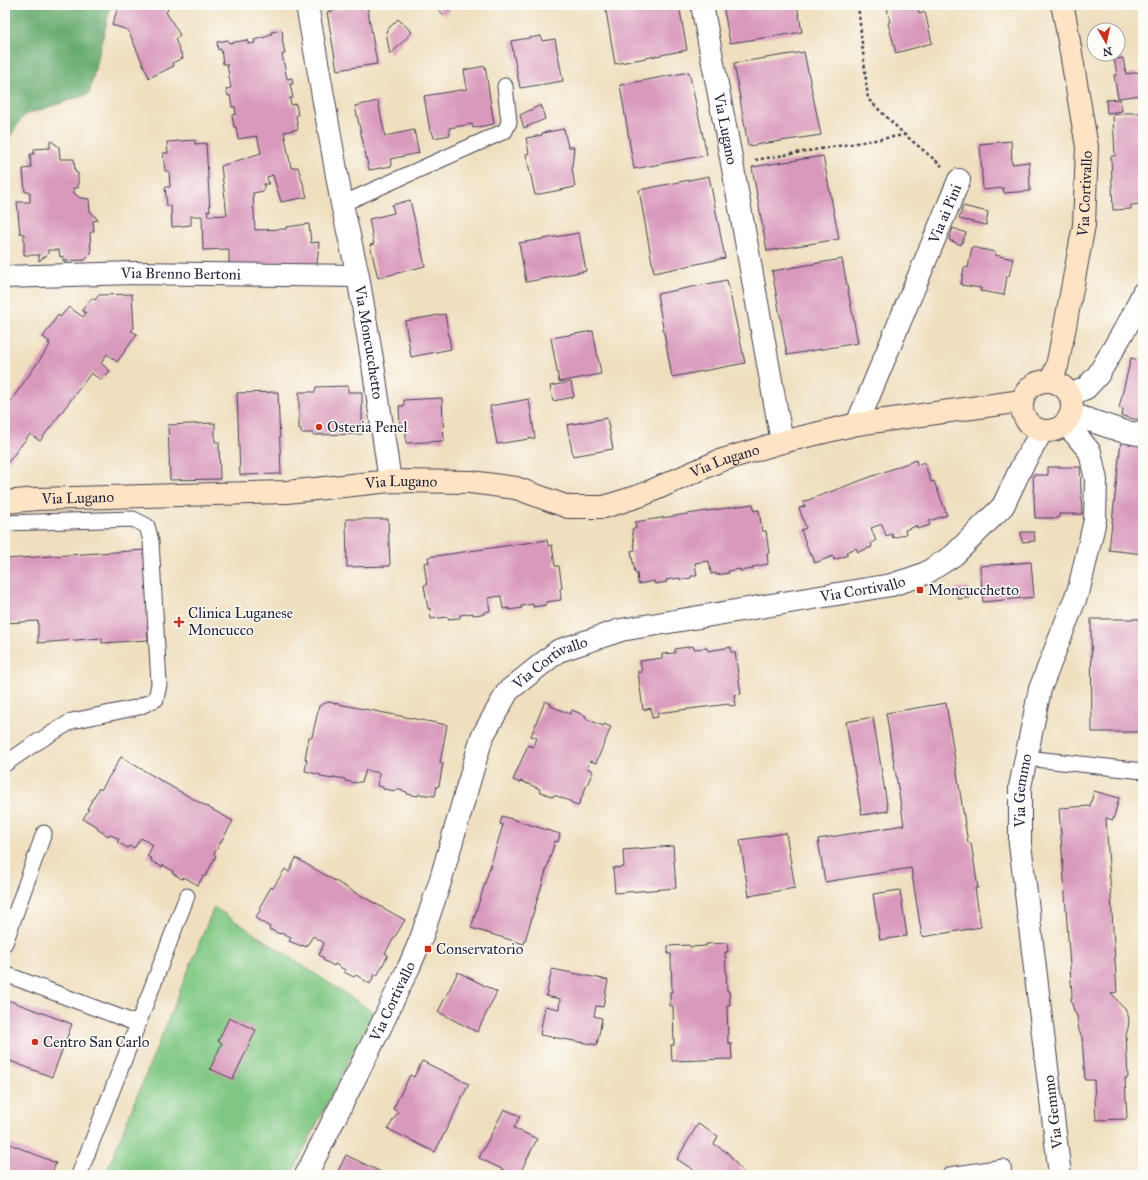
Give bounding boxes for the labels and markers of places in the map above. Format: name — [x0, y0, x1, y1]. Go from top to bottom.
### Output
place label: Osteria Penel — [327, 418, 409, 436]
marker: Osteria Penel — [314, 422, 324, 432]
place label: Moncucchetto — [928, 581, 1019, 599]
marker: Moncucchetto — [915, 585, 925, 595]
place label: Clinica Luganese Moncucco — [188, 604, 293, 639]
marker: Clinica Luganese Moncucco — [173, 616, 185, 628]
place label: Conservatorio — [436, 940, 524, 958]
marker: Conservatorio — [423, 944, 433, 954]
place label: Centro San Carlo — [43, 1033, 150, 1051]
marker: Centro San Carlo — [30, 1037, 40, 1047]

